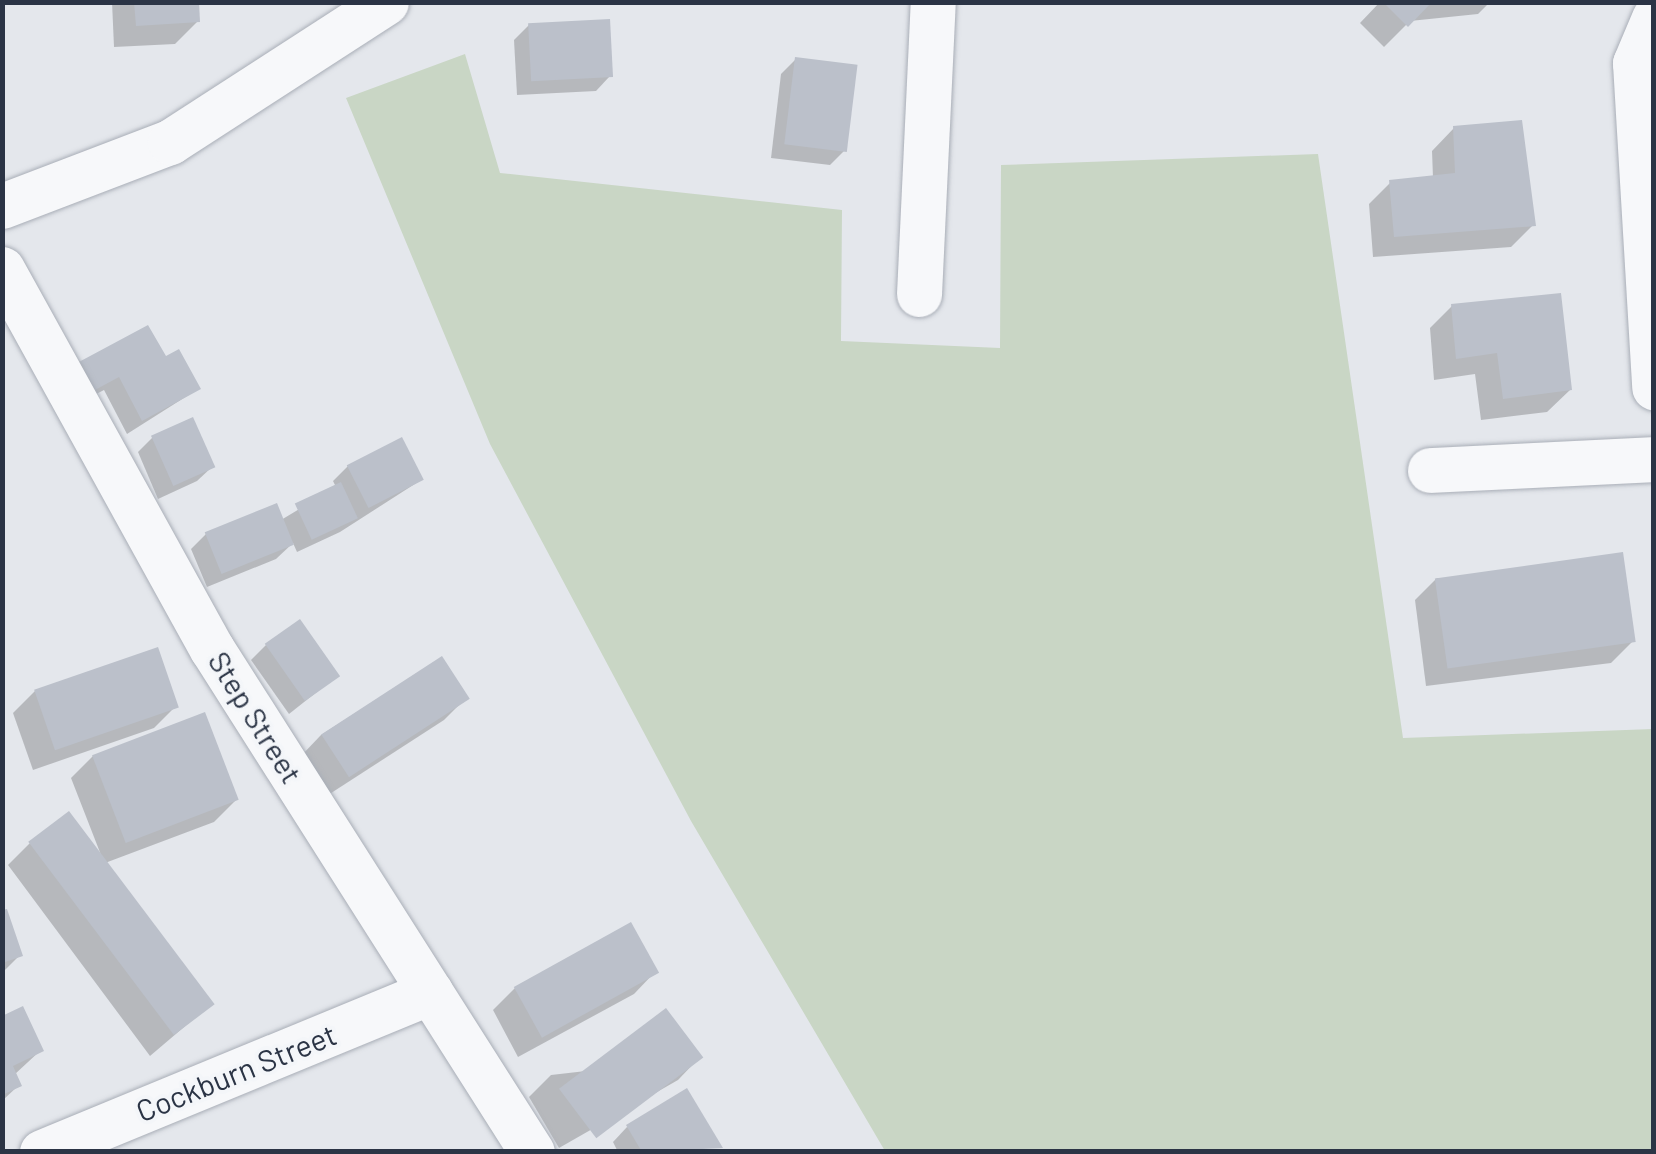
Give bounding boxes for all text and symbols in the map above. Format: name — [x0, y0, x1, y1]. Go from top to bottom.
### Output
street label: Step Street — [201, 645, 311, 789]
street label: Cockburn Street — [131, 1015, 341, 1129]

